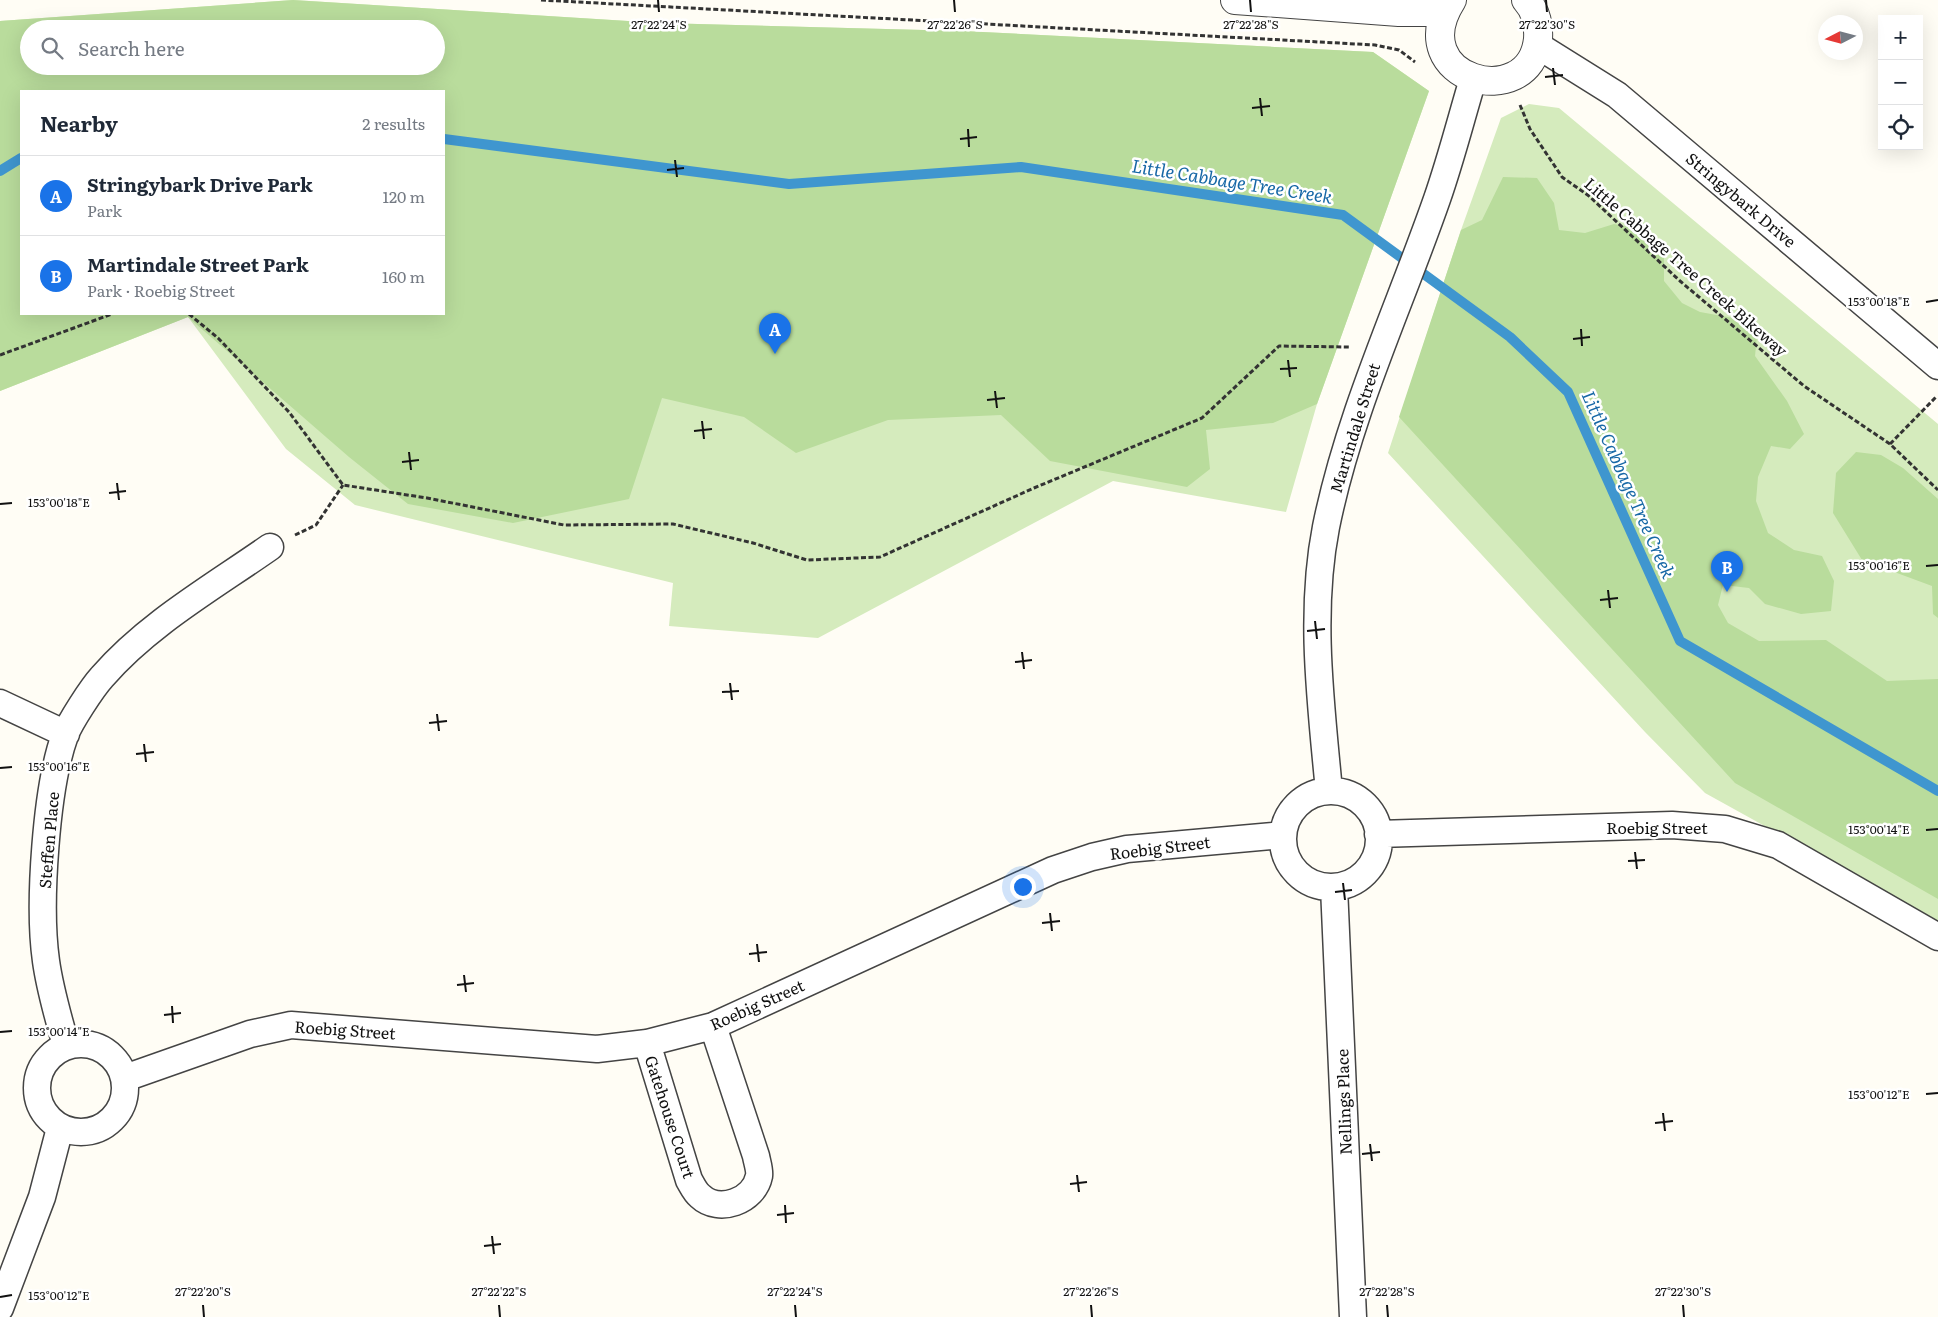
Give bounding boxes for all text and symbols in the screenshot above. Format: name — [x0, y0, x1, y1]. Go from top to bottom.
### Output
text: 27°22'24"S — [631, 15, 687, 33]
text: 27°22'26"S — [927, 15, 983, 33]
text: 27°22'28"S — [1223, 15, 1279, 33]
text: 27°22'30"S — [1519, 15, 1575, 33]
north arrow — [1818, 15, 1863, 60]
map controls — [1878, 15, 1923, 150]
button: + — [1878, 15, 1923, 60]
search box — [20, 20, 445, 75]
icon: search — [38, 34, 66, 62]
text: Search here — [78, 34, 185, 62]
button: − — [1878, 60, 1923, 105]
button: locate — [1878, 105, 1923, 150]
text: Nearby — [40, 107, 118, 138]
text: 2 results — [362, 111, 425, 135]
street label: Stringybark Drive — [1681, 146, 1802, 253]
water label: Little Cabbage Tree Creek — [1130, 151, 1335, 210]
text: Stringybark Drive Park — [87, 170, 313, 198]
street label: Little Cabbage Tree Creek Bikeway — [1580, 171, 1794, 362]
text: A — [50, 184, 62, 208]
text: 120 m — [382, 184, 425, 208]
text: Park — [87, 198, 122, 222]
text: Martindale Street Park — [87, 250, 309, 278]
text: B — [50, 264, 62, 288]
text: 160 m — [382, 264, 425, 288]
text: Park · Roebig Street — [87, 278, 235, 302]
text: 153°00'18"E — [1848, 292, 1910, 310]
pin: A — [759, 313, 791, 354]
street label: Martindale Street — [1323, 359, 1385, 496]
water label: Little Cabbage Tree Creek — [1576, 386, 1683, 583]
text: 153°00'18"E — [28, 493, 90, 511]
pin: B — [1711, 551, 1743, 592]
text: 153°00'16"E — [1848, 556, 1910, 574]
text: 153°00'16"E — [28, 757, 90, 775]
street label: Steffen Place — [32, 791, 64, 889]
street label: Roebig Street — [1606, 815, 1708, 839]
text: 153°00'14"E — [1848, 820, 1910, 838]
street label: Roebig Street — [1108, 829, 1212, 865]
your location — [1010, 874, 1036, 900]
street label: Roebig Street — [705, 972, 808, 1036]
street label: Roebig Street — [294, 1013, 397, 1045]
text: 153°00'14"E — [28, 1022, 90, 1040]
street label: Nellings Place — [1329, 1049, 1357, 1155]
street label: Gatehouse Court — [640, 1052, 702, 1182]
text: 153°00'12"E — [1848, 1085, 1910, 1103]
text: 27°22'20"S — [175, 1282, 231, 1300]
text: 27°22'22"S — [472, 1282, 526, 1300]
text: 27°22'24"S — [767, 1282, 823, 1300]
text: 27°22'26"S — [1063, 1282, 1119, 1300]
text: 27°22'28"S — [1359, 1282, 1415, 1300]
text: 27°22'30"S — [1655, 1282, 1711, 1300]
text: 153°00'12"E — [28, 1286, 90, 1304]

